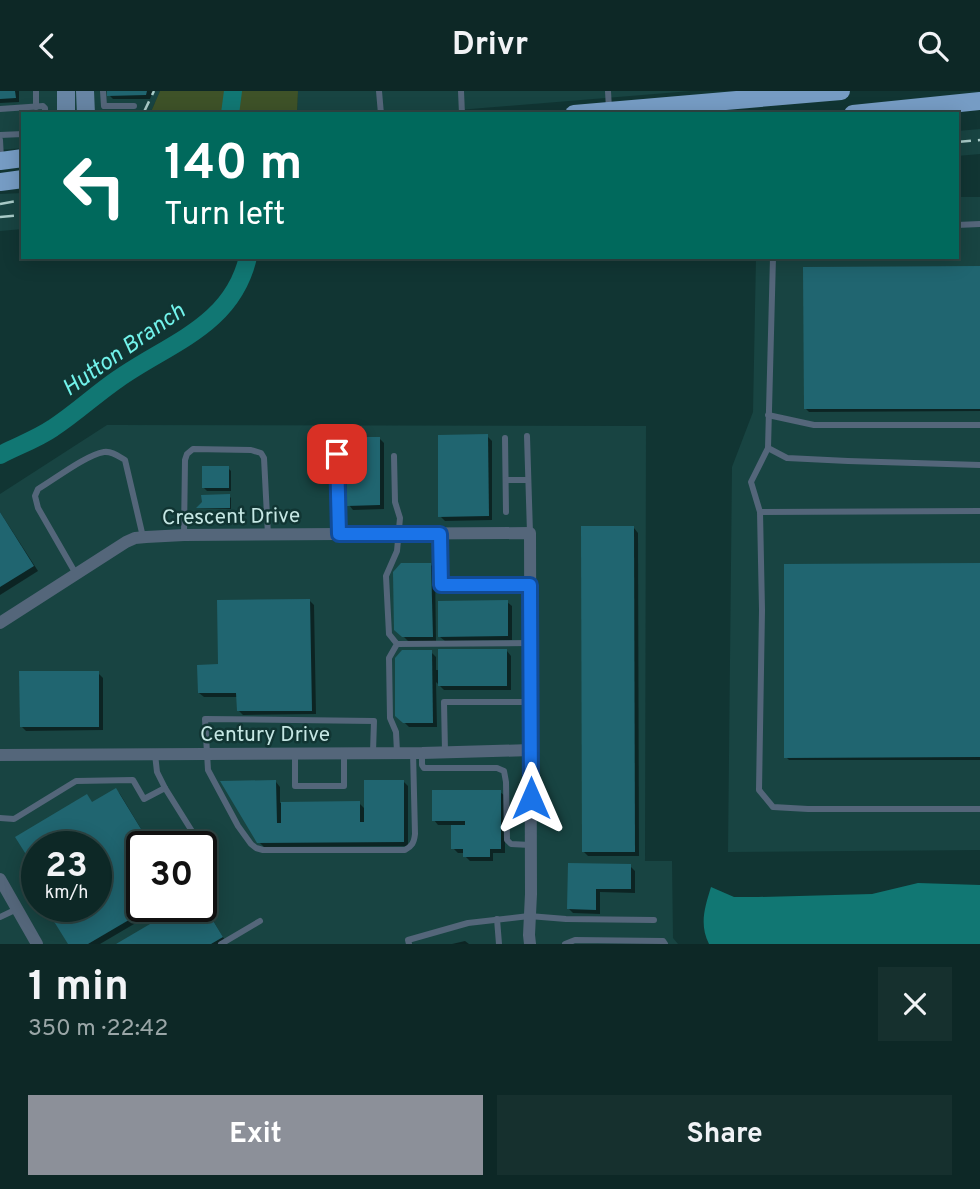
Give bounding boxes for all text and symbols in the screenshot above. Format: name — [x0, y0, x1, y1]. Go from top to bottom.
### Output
text: Drivr — [452, 26, 528, 66]
icon: back — [28, 27, 66, 65]
icon: search — [914, 27, 952, 65]
text: 140 m — [164, 135, 303, 197]
icon: left — [49, 140, 140, 231]
text: Turn left — [164, 196, 285, 236]
water label: Hutton Branch — [57, 298, 192, 404]
pin — [307, 424, 367, 484]
icon: arrive — [318, 435, 356, 473]
street label: Crescent Drive — [162, 503, 300, 532]
street label: Century Drive — [200, 722, 330, 749]
position arrow — [494, 761, 568, 835]
speed limit sign: 30 — [126, 831, 217, 922]
text: 23 — [45, 845, 88, 889]
text: km/h — [45, 882, 88, 905]
text: 1 min — [28, 962, 129, 1015]
button: close — [878, 967, 952, 1041]
text: 350 m · 22:42 — [28, 1015, 168, 1044]
button: Exit — [28, 1095, 483, 1175]
button: Share — [497, 1095, 952, 1175]

